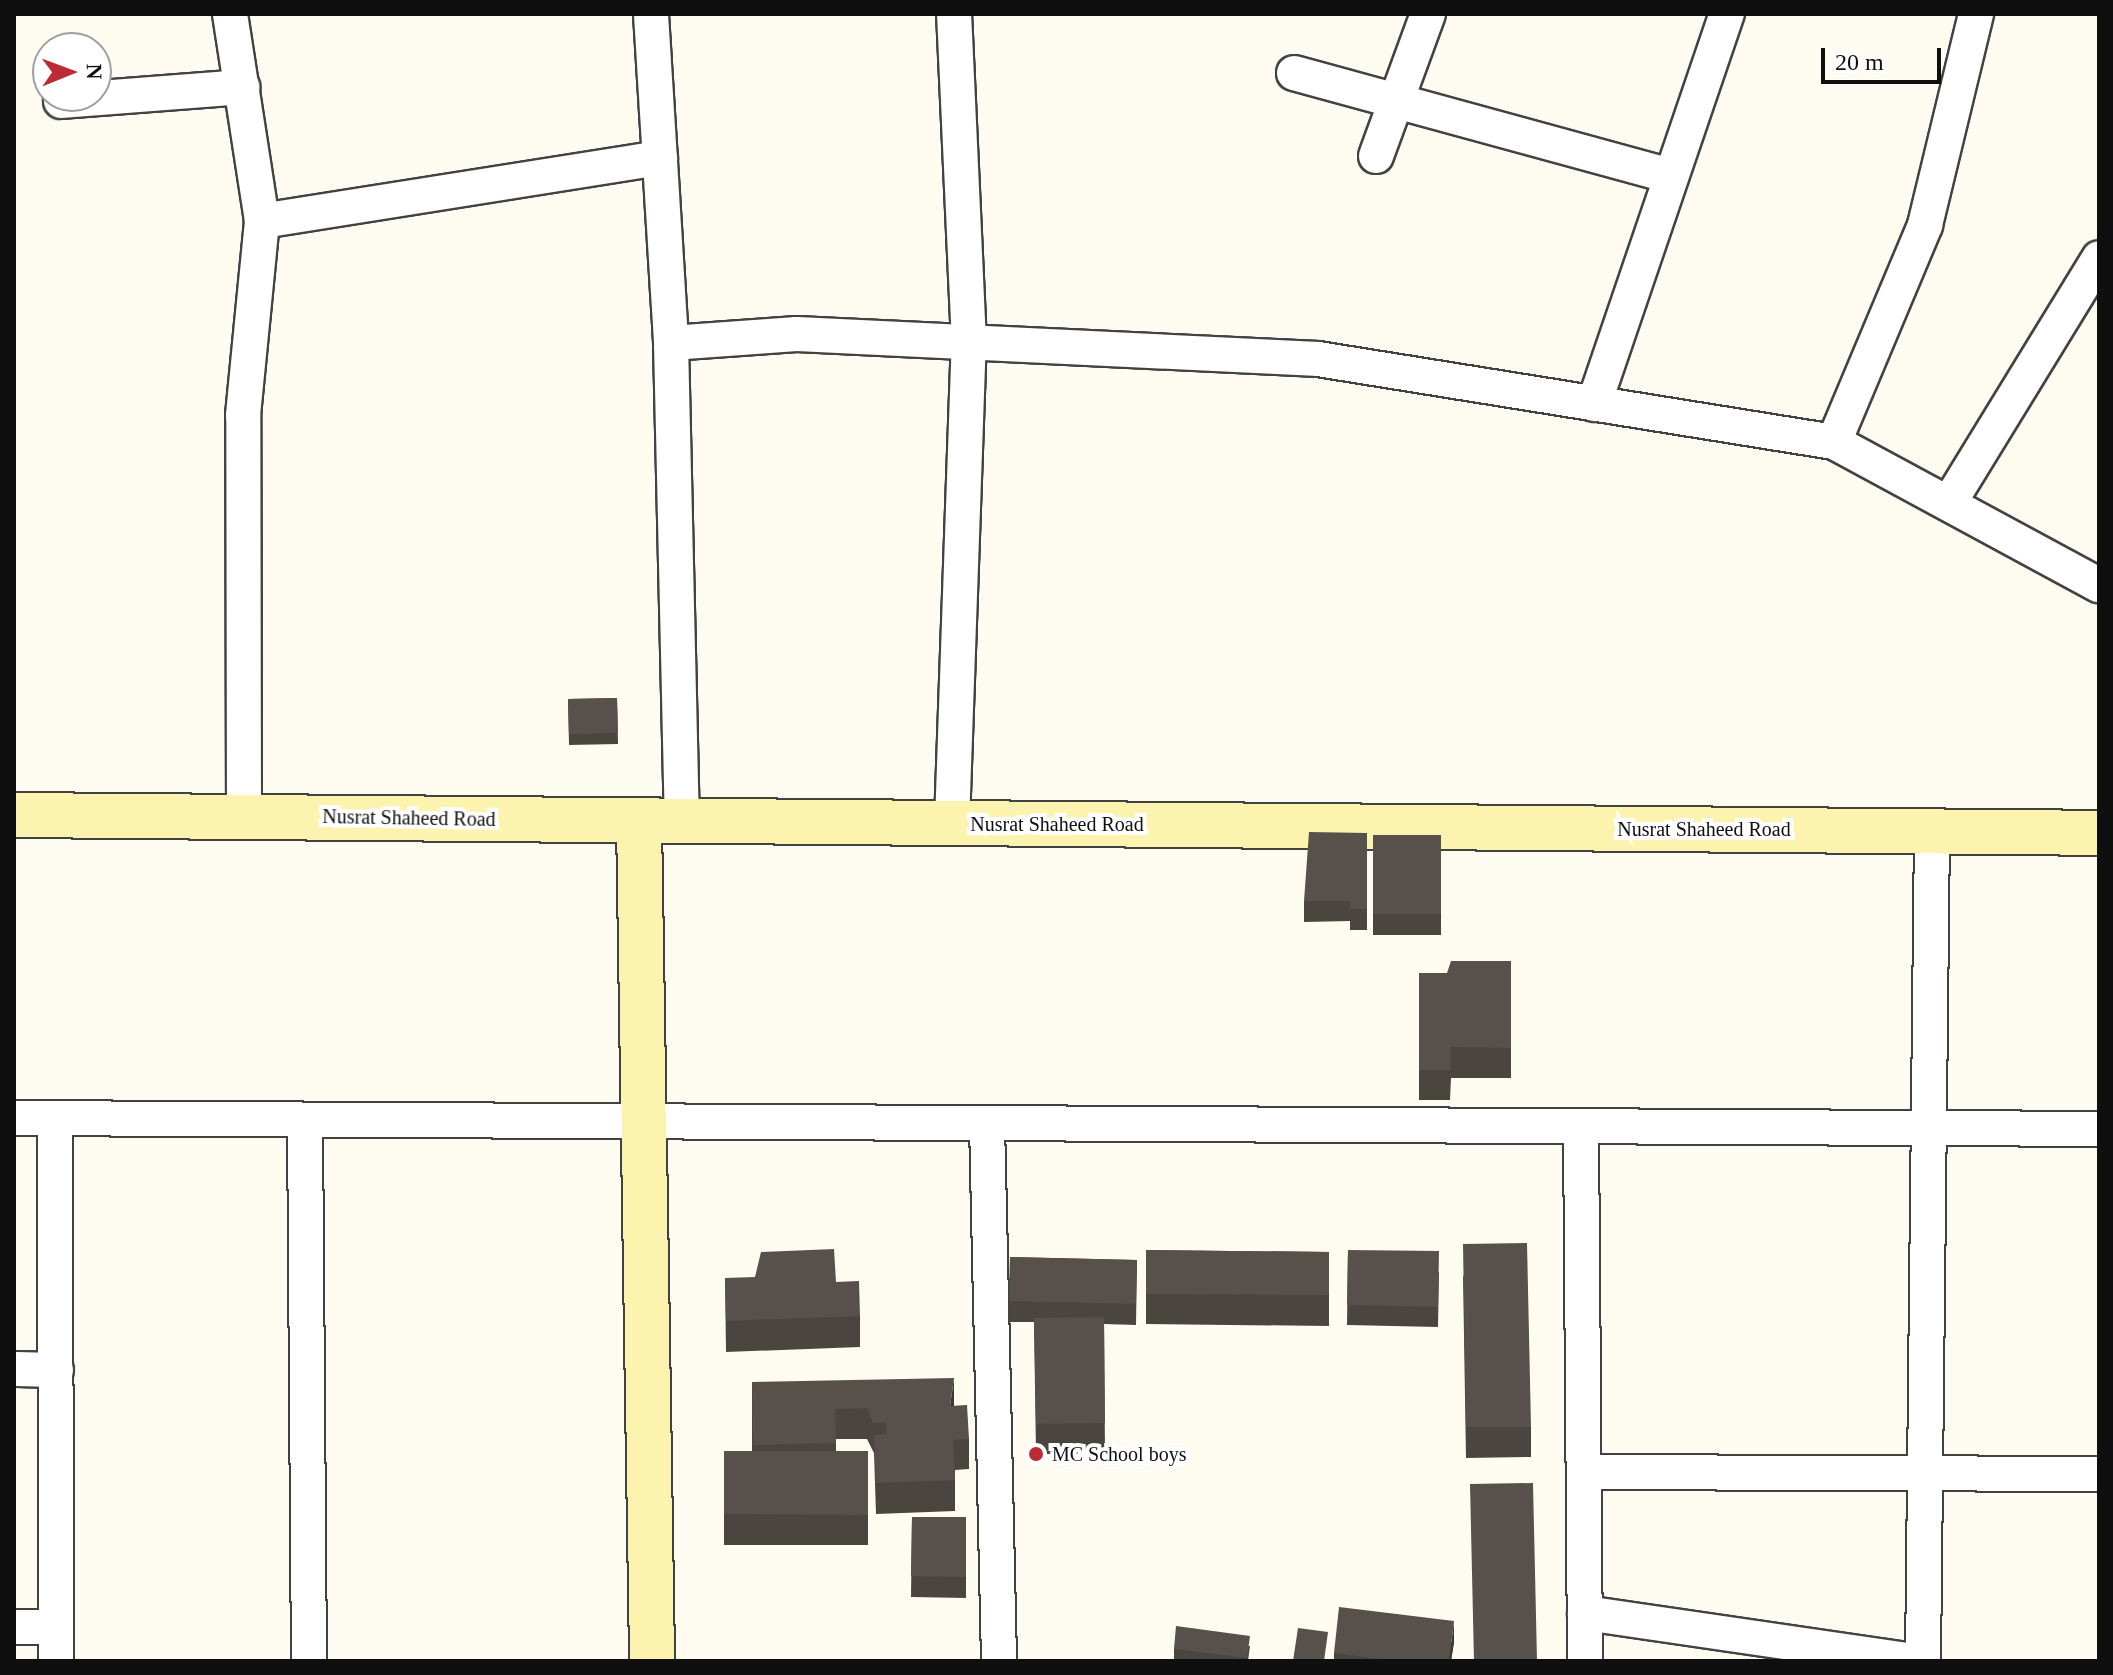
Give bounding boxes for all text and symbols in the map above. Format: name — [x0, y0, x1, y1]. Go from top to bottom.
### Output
north arrow — [32, 32, 112, 112]
scale bar — [1825, 32, 1945, 82]
text: 20 m — [1835, 49, 1884, 75]
text: N — [82, 63, 107, 80]
street label: Nusrat Shaheed Road — [322, 804, 496, 832]
street label: Nusrat Shaheed Road — [970, 812, 1144, 836]
street label: Nusrat Shaheed Road — [1617, 817, 1791, 841]
place label: MC School boys — [1052, 1442, 1186, 1466]
marker: MC School boys — [1027, 1445, 1045, 1463]

